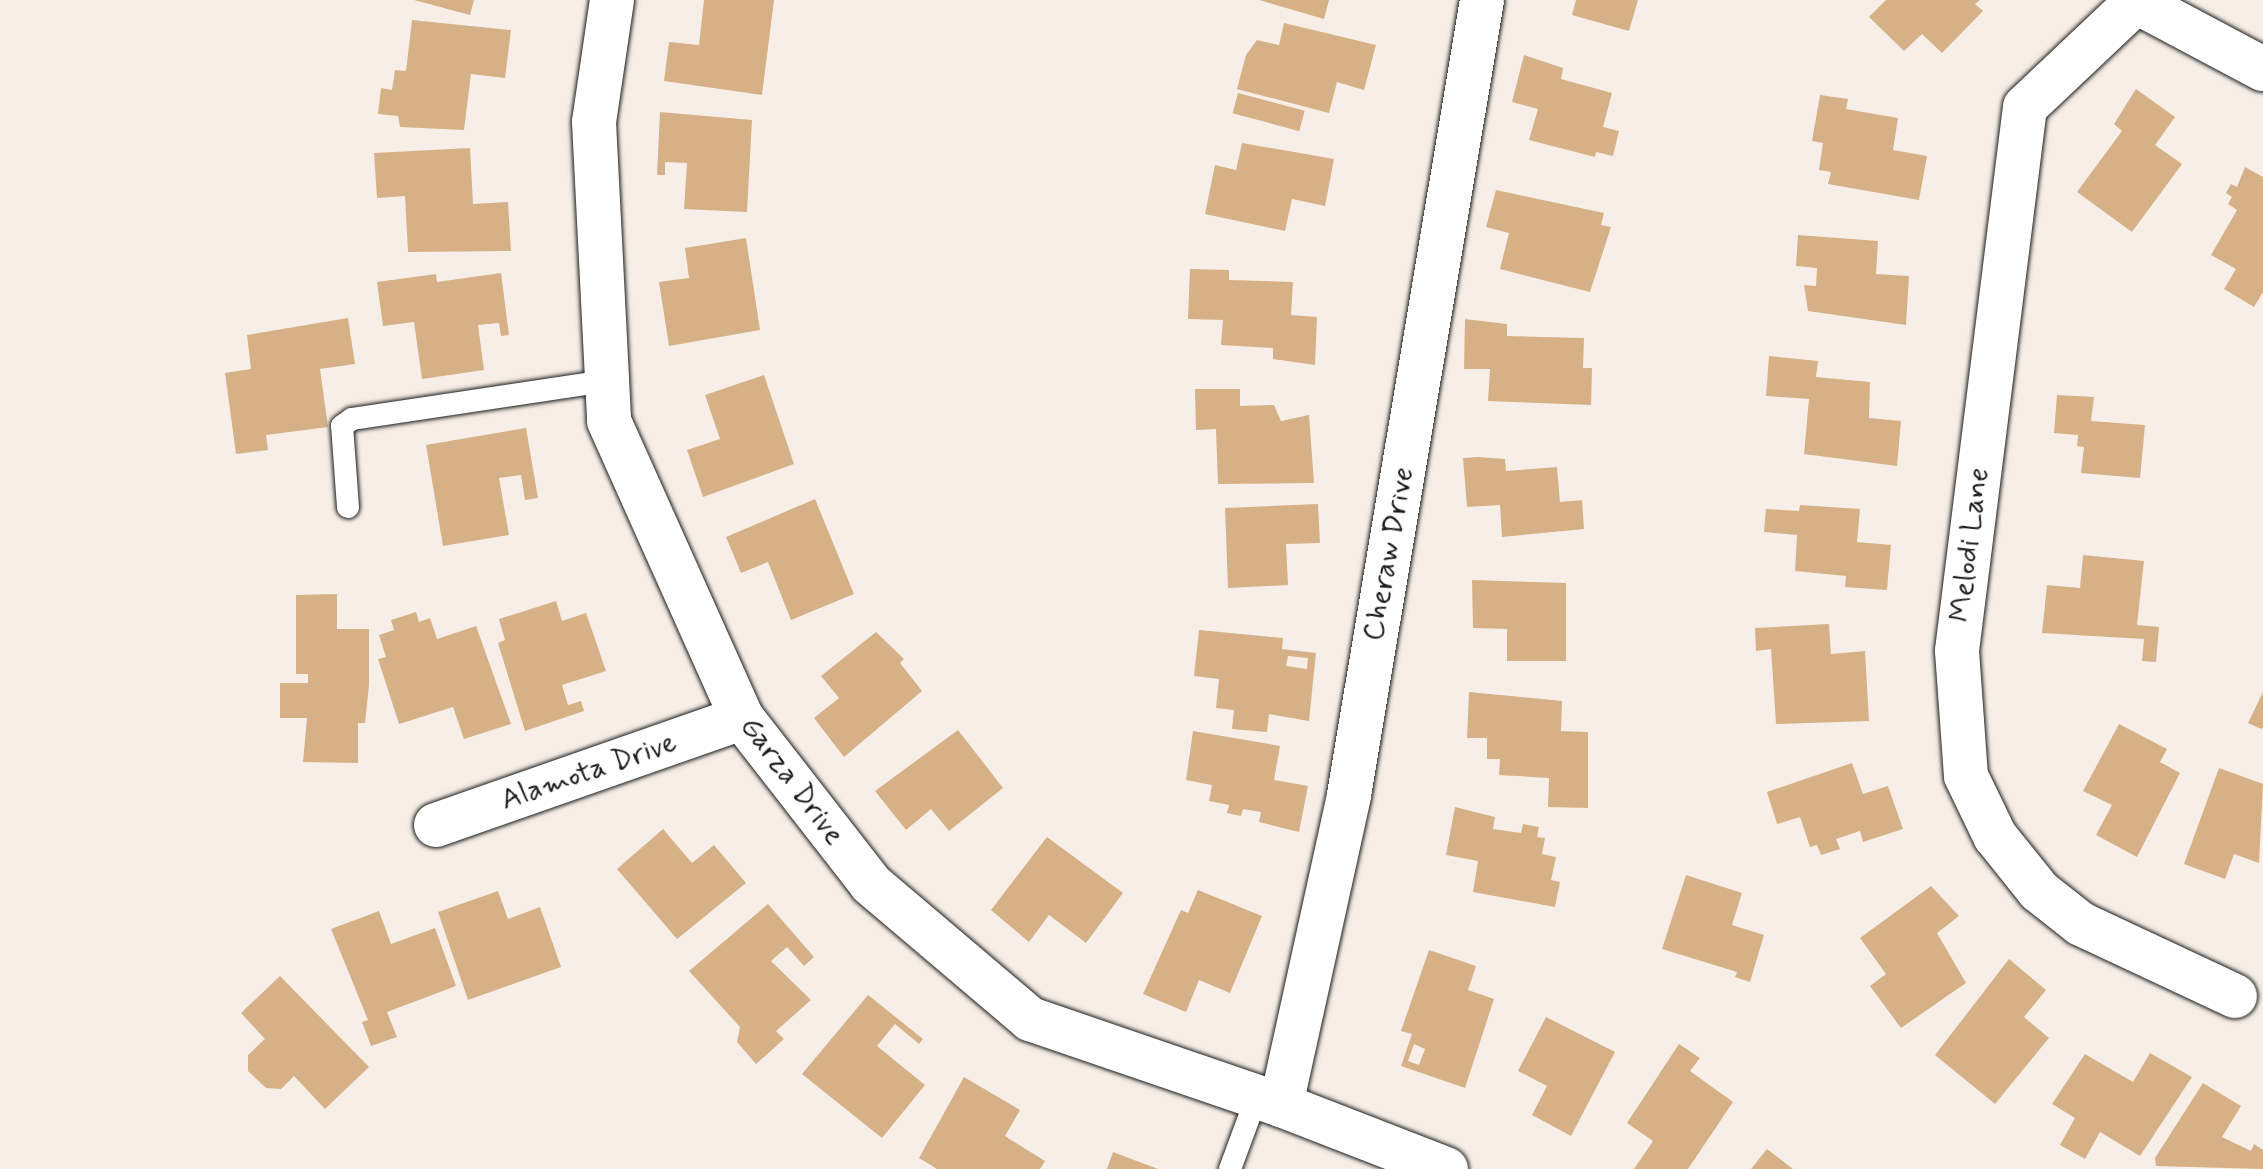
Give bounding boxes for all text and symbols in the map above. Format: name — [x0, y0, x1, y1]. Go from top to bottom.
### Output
street label: Cheraw Drive — [1356, 465, 1422, 643]
street label: Melodi Lane — [1943, 466, 1997, 624]
street label: Garza Drive — [732, 710, 852, 852]
street label: Alamota Drive — [497, 725, 681, 819]

